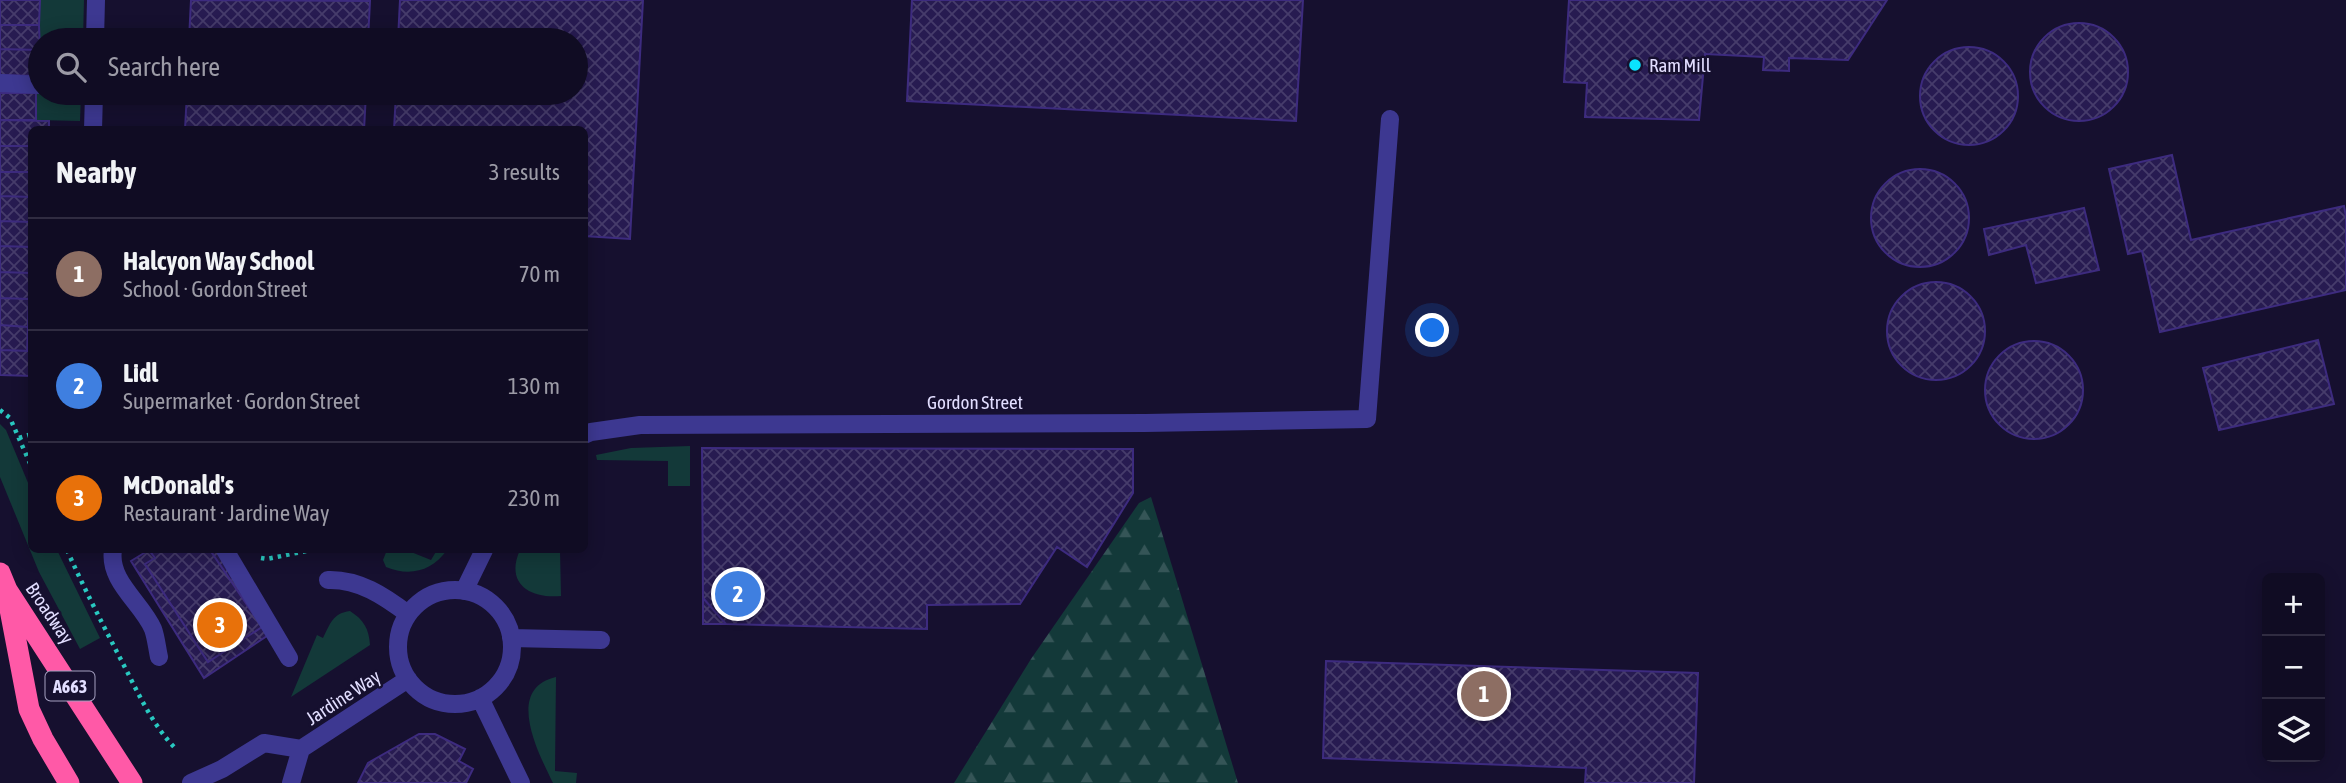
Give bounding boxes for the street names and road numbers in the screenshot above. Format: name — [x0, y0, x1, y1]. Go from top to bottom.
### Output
street label: Gordon Street — [927, 391, 1023, 413]
street label: Broadway — [22, 578, 79, 648]
street label: Jardine Way — [302, 665, 384, 729]
road number: A663 — [46, 672, 94, 700]

